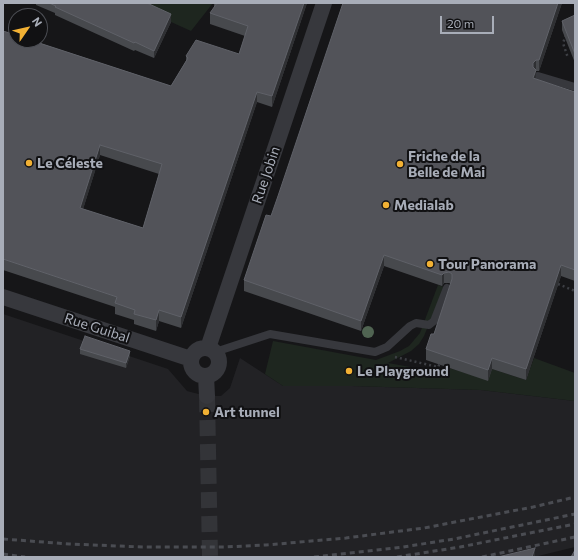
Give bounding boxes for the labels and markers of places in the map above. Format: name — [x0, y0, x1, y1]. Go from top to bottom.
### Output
place label: Friche de la Belle de Mai — [408, 148, 485, 180]
place label: Le Céleste — [37, 155, 103, 171]
marker: Le Céleste — [24, 158, 34, 168]
marker: Friche de la Belle de Mai — [395, 159, 405, 169]
place label: Medialab — [394, 197, 454, 213]
marker: Medialab — [381, 200, 391, 210]
place label: Tour Panorama — [438, 256, 536, 272]
marker: Tour Panorama — [425, 259, 435, 269]
place label: Le Playground — [357, 363, 449, 379]
marker: Le Playground — [344, 366, 354, 376]
place label: Art tunnel — [214, 404, 280, 420]
marker: Art tunnel — [201, 407, 211, 417]

